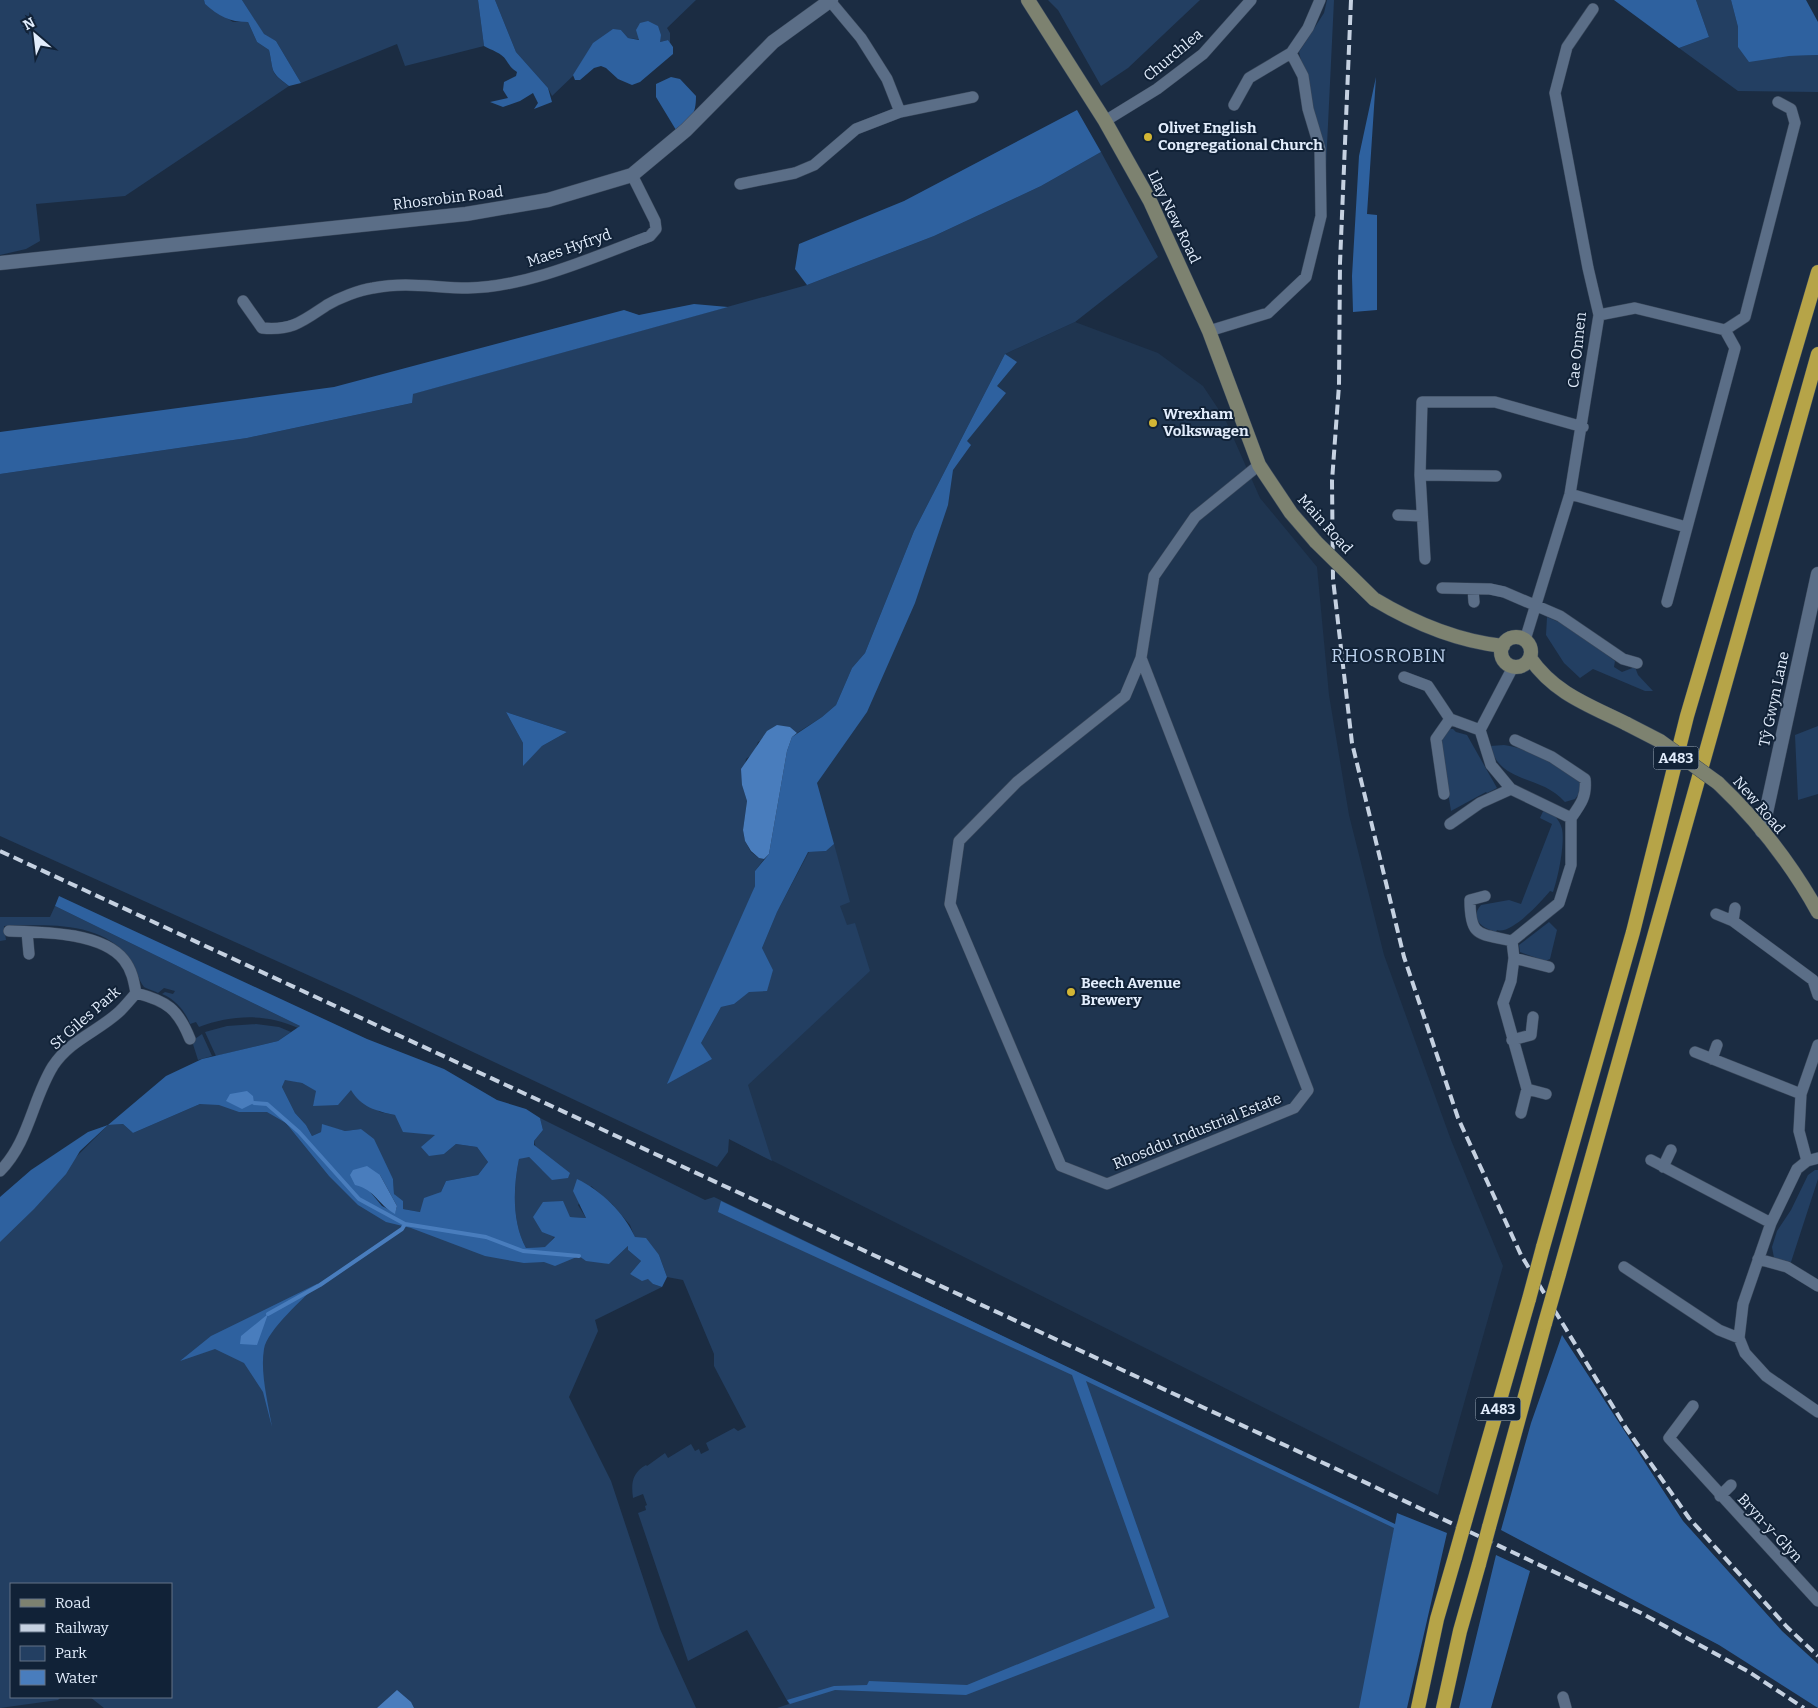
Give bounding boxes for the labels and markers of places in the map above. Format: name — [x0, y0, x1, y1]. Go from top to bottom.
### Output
place label: Olivet English Congregational Church — [1158, 119, 1323, 154]
marker: Olivet English Congregational Church — [1142, 131, 1154, 143]
place label: Wrexham Volkswagen — [1163, 405, 1249, 440]
marker: Wrexham Volkswagen — [1147, 417, 1159, 429]
place label: Beech Avenue Brewery — [1081, 974, 1181, 1009]
marker: Beech Avenue Brewery — [1065, 986, 1077, 998]

